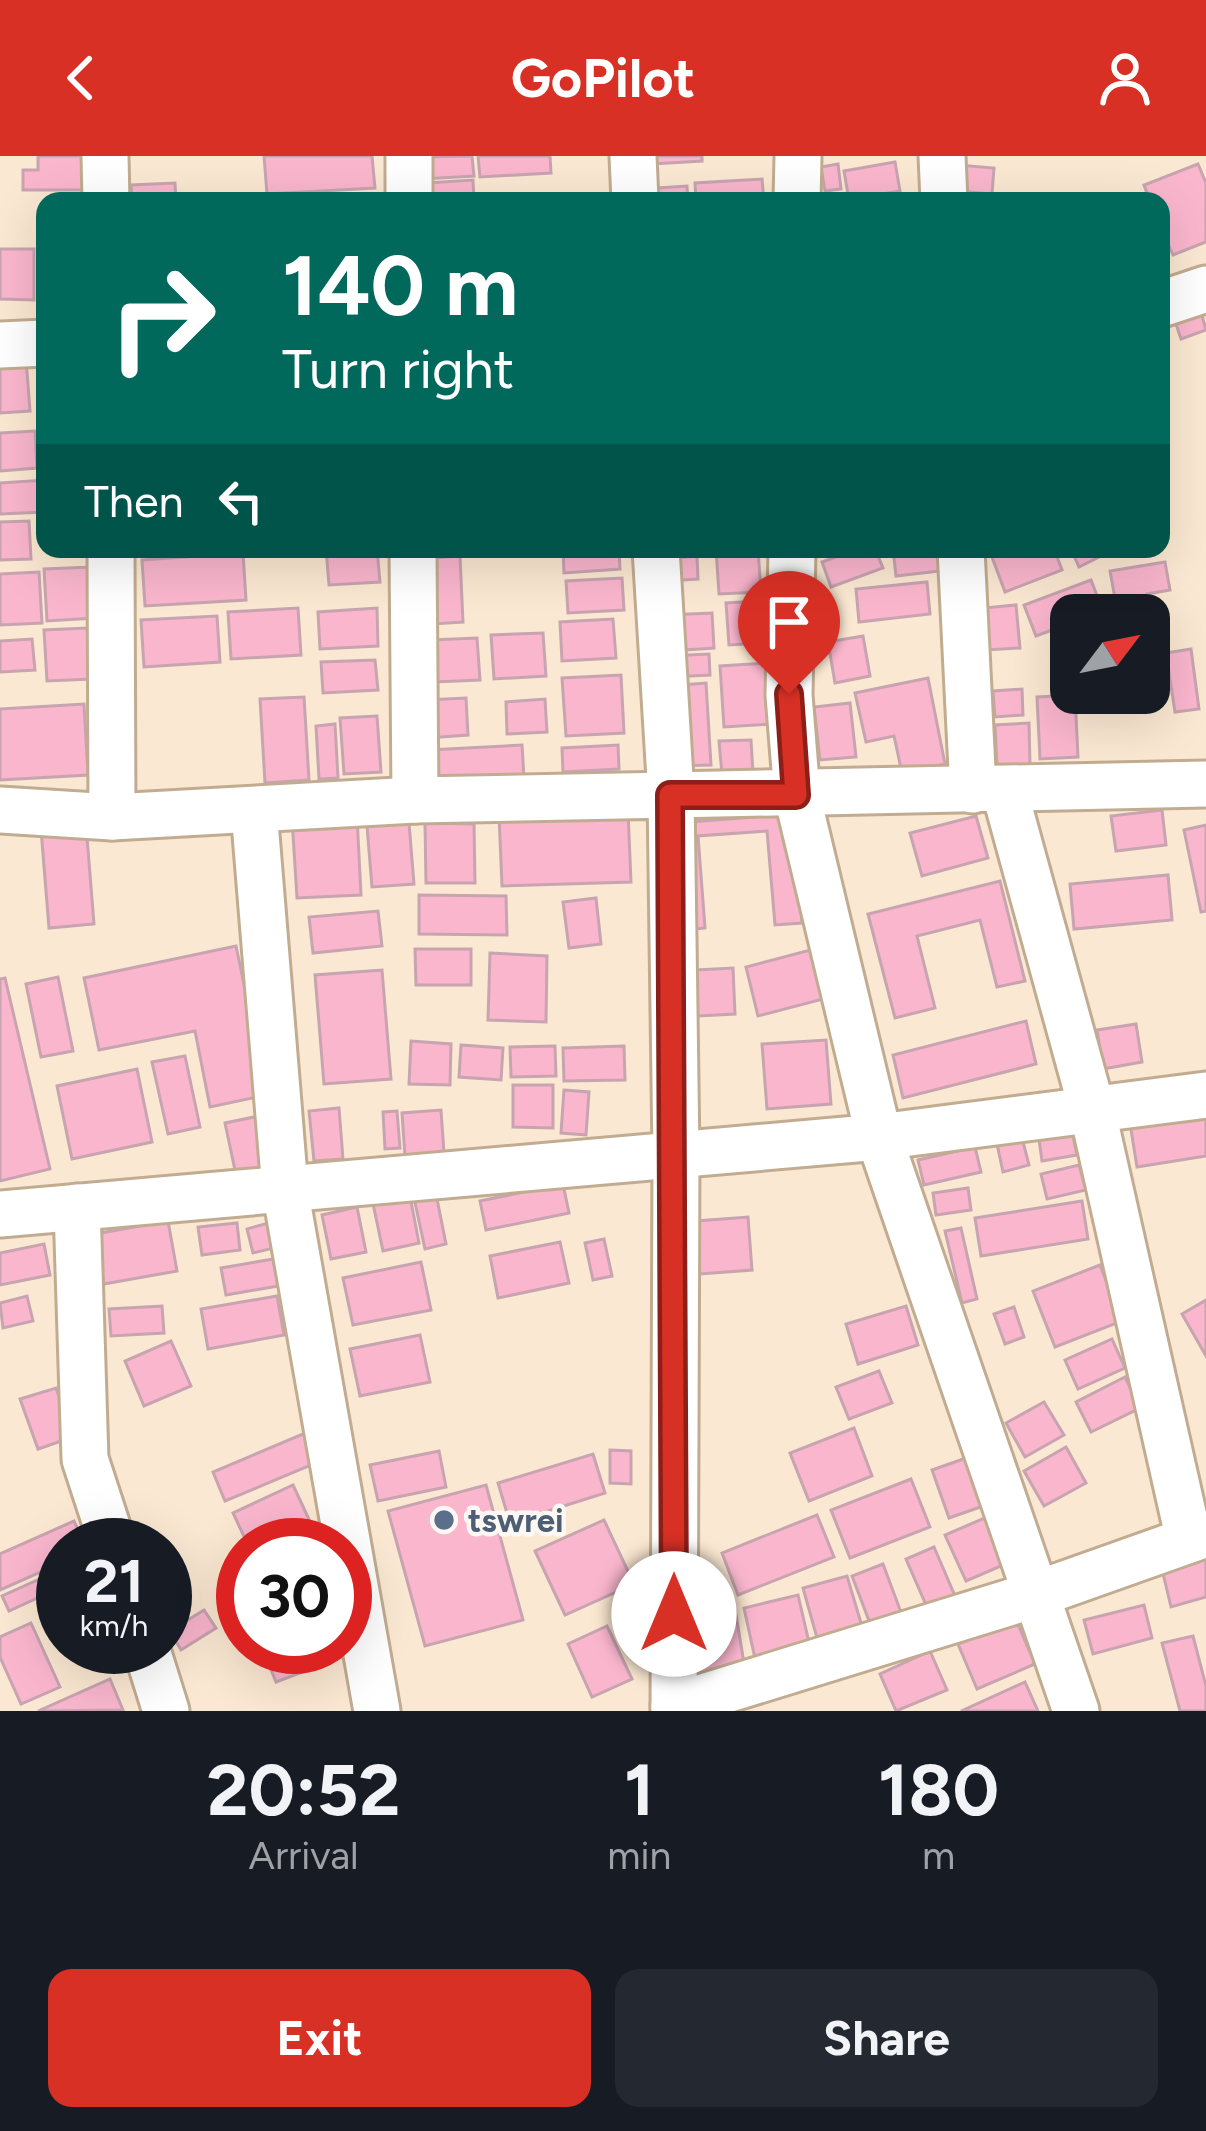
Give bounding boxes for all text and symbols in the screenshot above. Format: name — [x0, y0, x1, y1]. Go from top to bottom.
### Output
icon: back — [48, 45, 114, 111]
icon: person — [1092, 45, 1158, 111]
text: GoPilot — [511, 46, 695, 111]
text: 140 m — [282, 235, 518, 336]
icon: right — [84, 240, 240, 396]
text: Turn right — [282, 337, 514, 402]
icon: left — [208, 468, 274, 534]
text: Then — [84, 474, 184, 528]
pin — [738, 571, 840, 694]
icon: arrive — [756, 589, 822, 655]
north arrow — [1050, 594, 1170, 714]
map controls — [1050, 594, 1170, 714]
place label: tswrei — [468, 1501, 564, 1540]
marker: tswrei — [431, 1507, 457, 1533]
speed limit sign: 30 — [216, 1518, 372, 1674]
text: 21 — [84, 1545, 144, 1617]
position arrow — [611, 1551, 737, 1677]
text: km/h — [80, 1607, 148, 1644]
text: 20:52 — [207, 1747, 400, 1833]
text: 1 — [624, 1747, 654, 1833]
text: 180 — [878, 1747, 999, 1833]
text: Arrival — [249, 1832, 359, 1879]
text: min — [607, 1832, 671, 1879]
text: m — [922, 1832, 955, 1879]
button: Exit — [48, 1969, 591, 2107]
button: Share — [615, 1969, 1158, 2107]

